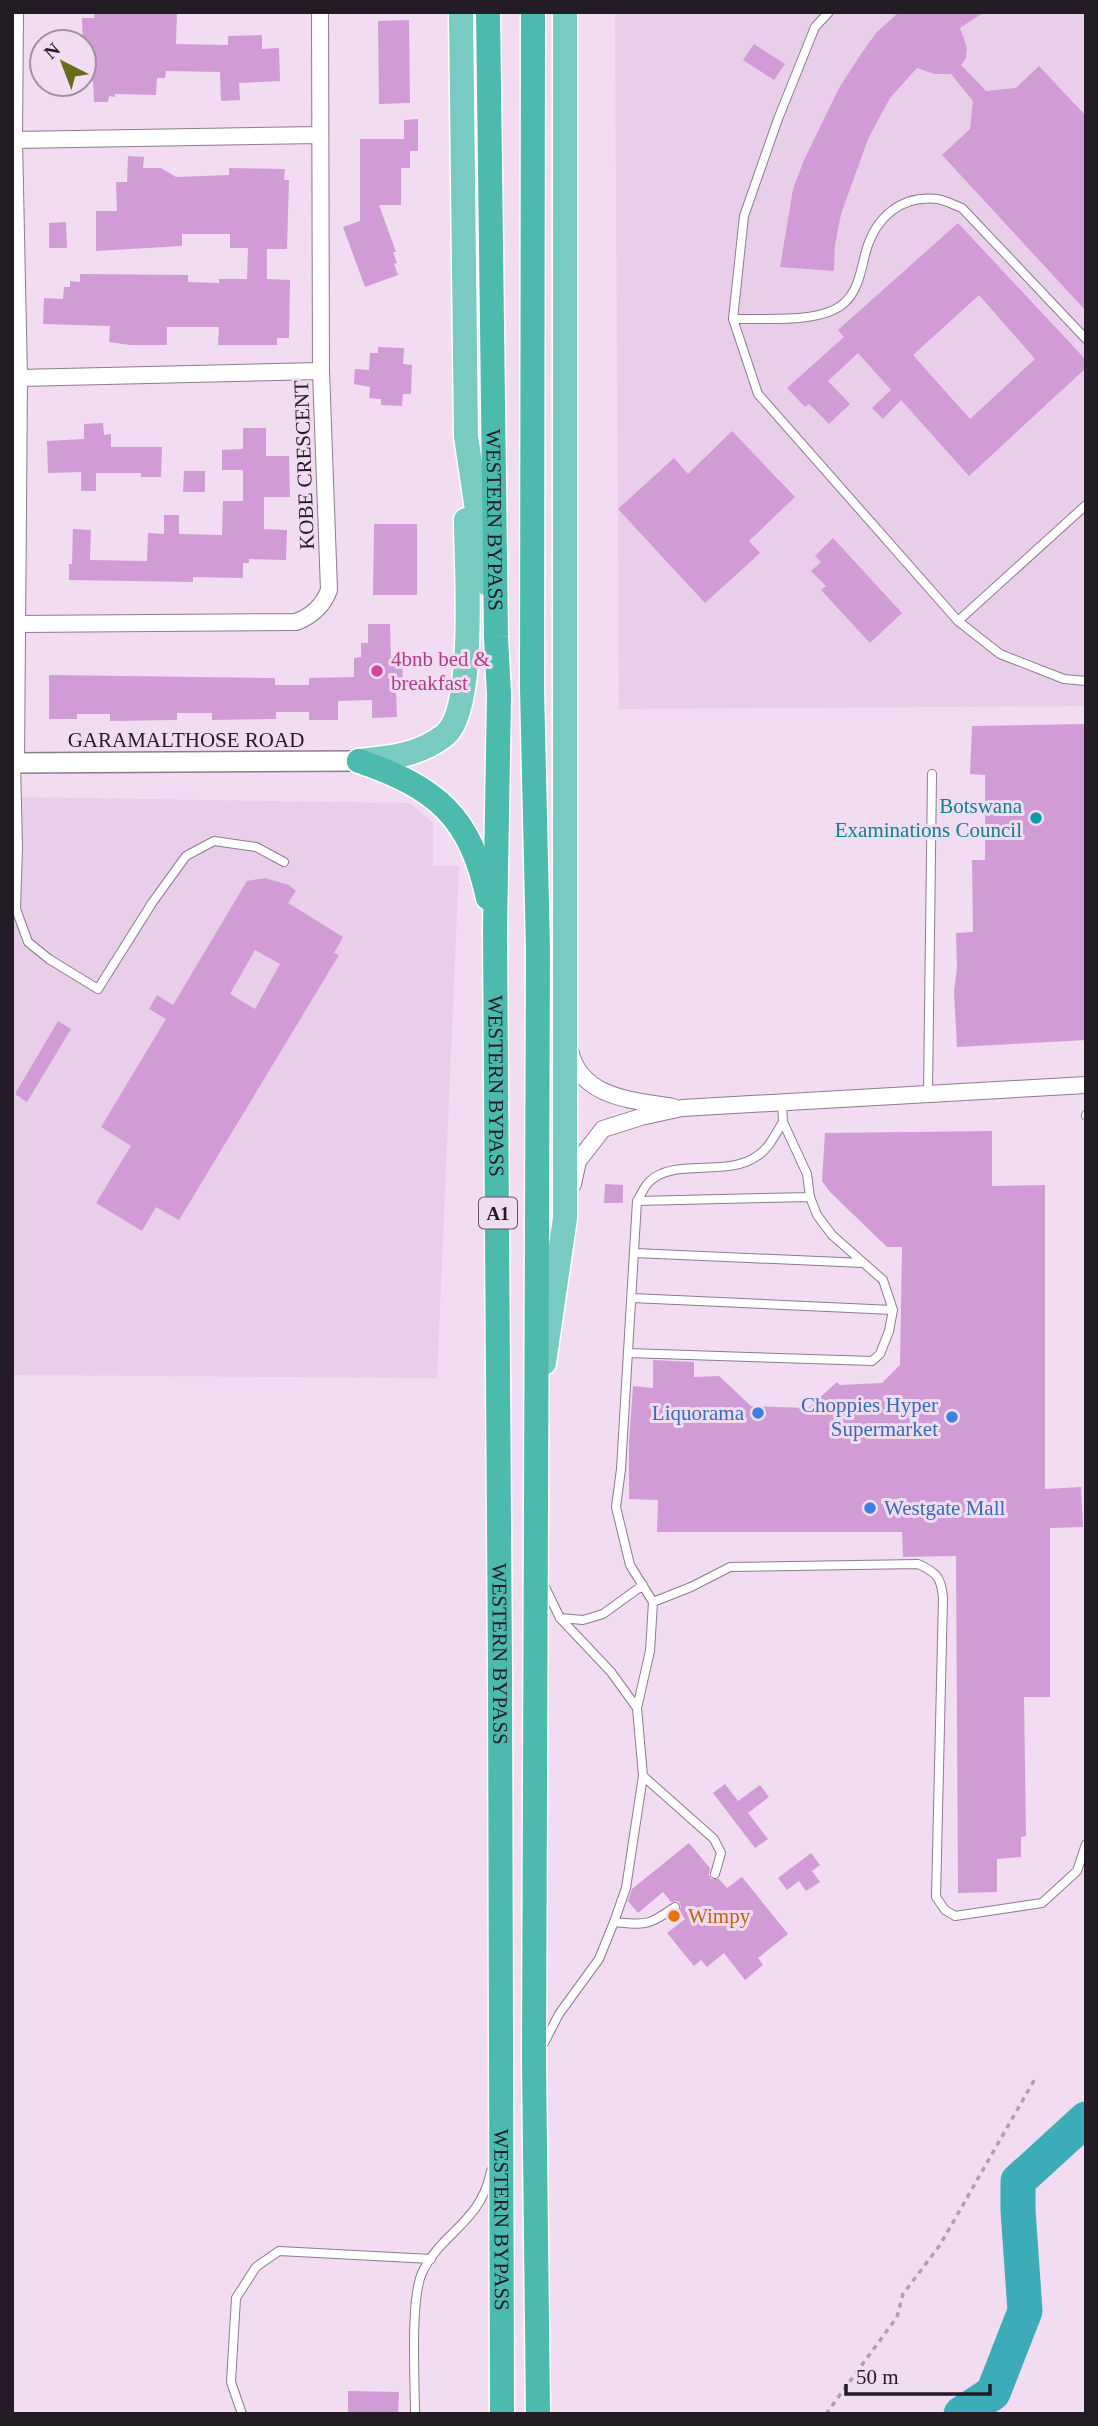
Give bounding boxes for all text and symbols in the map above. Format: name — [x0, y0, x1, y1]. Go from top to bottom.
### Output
north arrow — [28, 28, 98, 98]
text: N — [40, 38, 64, 63]
street label: KOBE CRESCENT — [289, 380, 319, 550]
street label: WESTERN BYPASS — [481, 429, 508, 611]
place label: 4bnb bed & breakfast — [391, 647, 490, 695]
marker: 4bnb bed & breakfast — [369, 663, 385, 679]
street label: GARAMALTHOSE ROAD — [68, 728, 304, 752]
place label: Botswana Examinations Council — [835, 794, 1023, 842]
marker: Botswana Examinations Council — [1028, 810, 1044, 826]
street label: WESTERN BYPASS — [483, 995, 509, 1177]
road number: A1 — [479, 1198, 517, 1228]
place label: Choppies Hyper Supermarket — [801, 1393, 938, 1441]
place label: Liquorama — [652, 1401, 745, 1425]
marker: Liquorama — [750, 1405, 766, 1421]
marker: Choppies Hyper Supermarket — [944, 1409, 960, 1425]
place label: Westgate Mall — [884, 1496, 1006, 1520]
marker: Westgate Mall — [862, 1500, 878, 1516]
street label: WESTERN BYPASS — [487, 1563, 512, 1745]
place label: Wimpy — [688, 1904, 751, 1928]
marker: Wimpy — [666, 1908, 682, 1924]
street label: WESTERN BYPASS — [489, 2129, 514, 2311]
scale bar — [846, 2352, 990, 2396]
text: 50 m — [856, 2365, 899, 2389]

